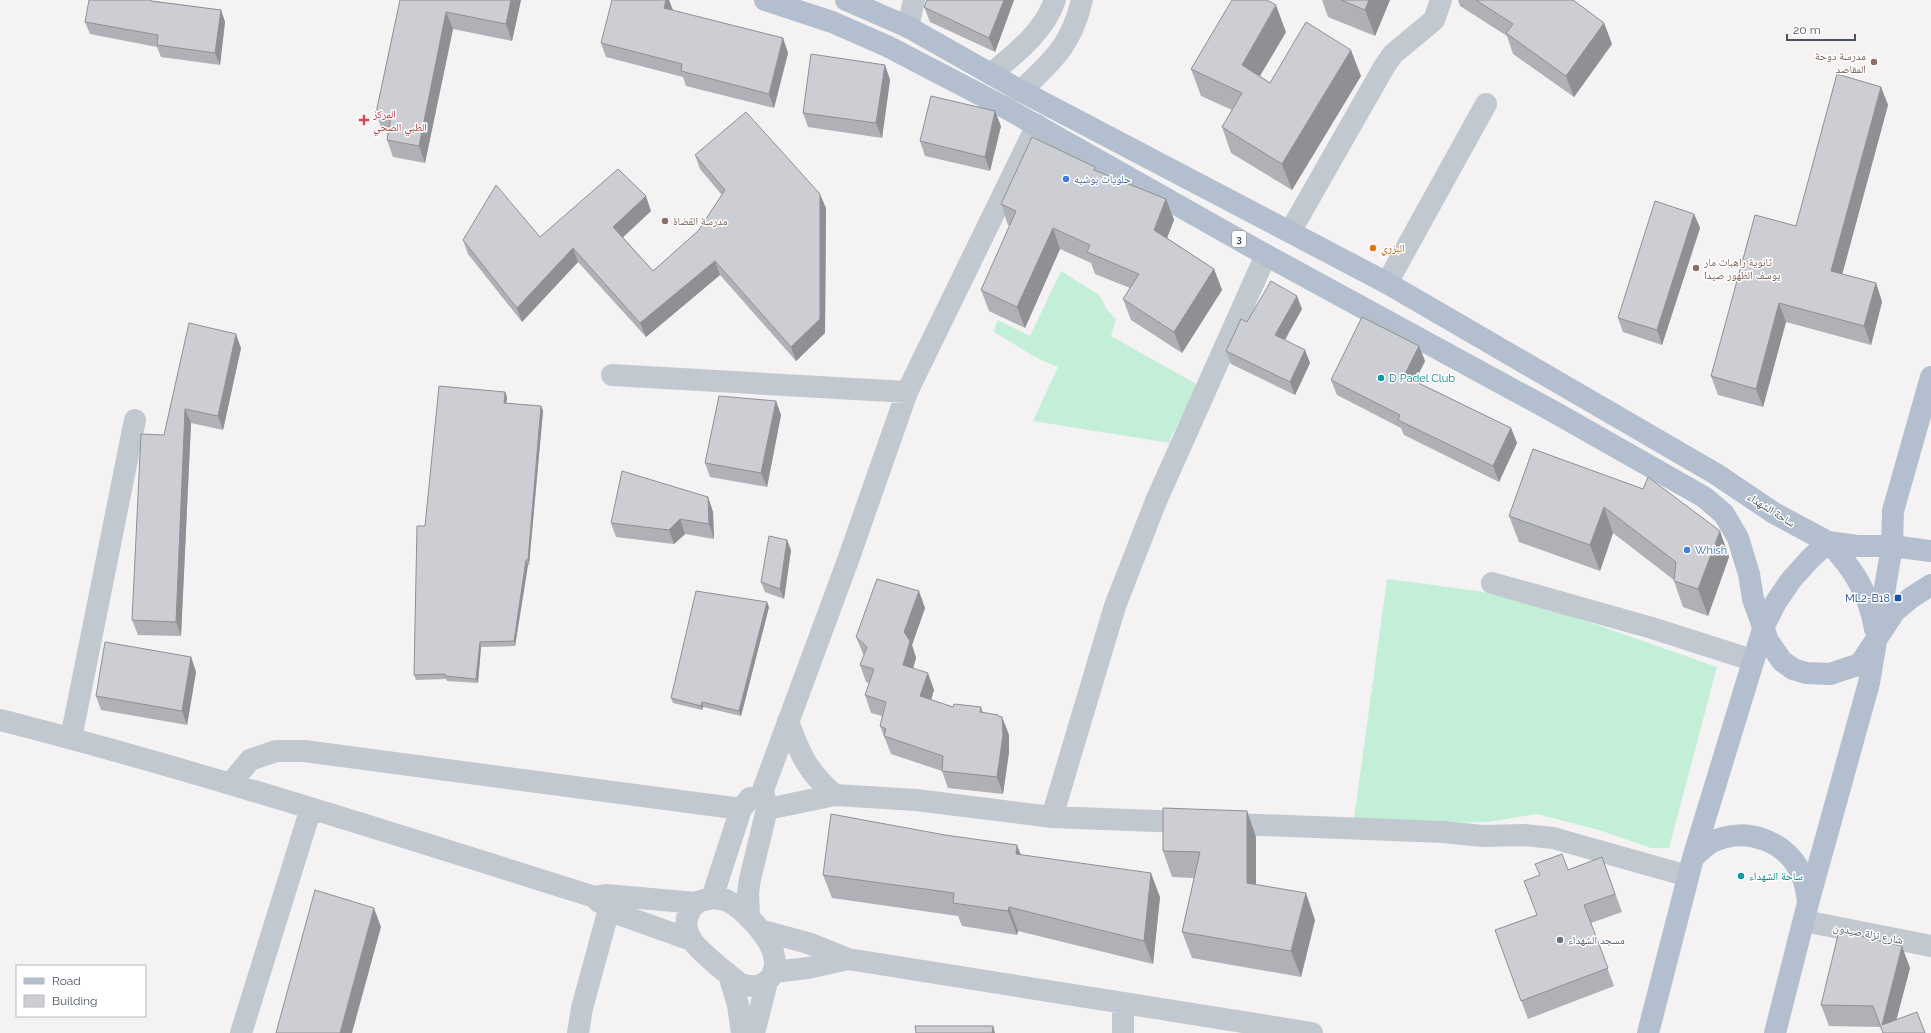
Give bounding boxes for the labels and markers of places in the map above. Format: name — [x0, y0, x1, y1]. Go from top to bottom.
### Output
place label: مدرسة دوحة المقاصد — [1815, 50, 1866, 76]
marker: مدرسة دوحة المقاصد — [1869, 57, 1879, 67]
place label: المركز الطبي الصحي — [372, 108, 427, 135]
marker: المركز الطبي الصحي — [358, 114, 370, 126]
place label: حلويات بوشيه — [1074, 173, 1131, 186]
marker: حلويات بوشيه — [1061, 174, 1071, 184]
place label: مدرسة القضاة — [673, 215, 728, 228]
marker: مدرسة القضاة — [660, 216, 670, 226]
place label: البزري — [1381, 242, 1405, 256]
marker: البزري — [1368, 243, 1378, 253]
place label: ثانوية راهبات مار يوسف الظهور صيدا — [1703, 256, 1781, 282]
marker: ثانوية راهبات مار يوسف الظهور صيدا — [1691, 263, 1701, 273]
place label: D Padel Club — [1389, 372, 1455, 385]
marker: D Padel Club — [1376, 373, 1386, 383]
place label: Whish — [1695, 544, 1727, 557]
marker: Whish — [1682, 545, 1692, 555]
place label: ML2-B18 — [1845, 592, 1890, 605]
marker: ML2-B18 — [1893, 593, 1903, 603]
place label: ساحة الشهداء — [1749, 870, 1803, 883]
marker: ساحة الشهداء — [1736, 871, 1746, 881]
place label: مسجد الشهداء — [1568, 934, 1625, 947]
marker: مسجد الشهداء — [1555, 935, 1565, 945]

